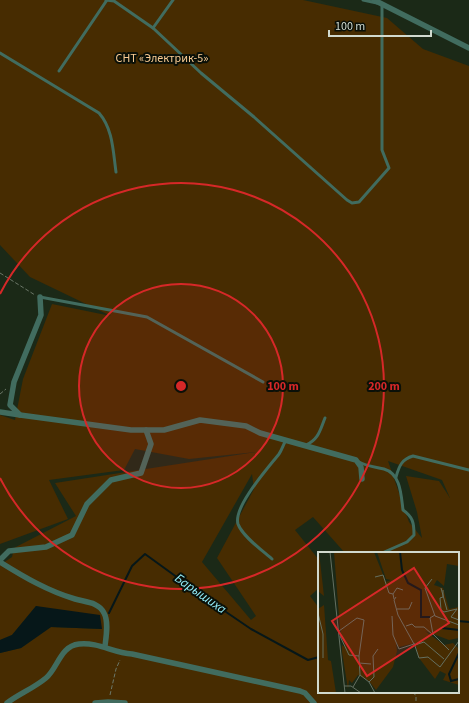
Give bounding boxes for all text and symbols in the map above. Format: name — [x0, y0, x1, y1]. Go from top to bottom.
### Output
scale bar — [329, 12, 431, 38]
text: 100 m — [335, 18, 365, 35]
park label: СНТ «Электрик-5» — [116, 50, 208, 67]
text: 100 m — [267, 378, 299, 395]
text: 200 m — [368, 378, 400, 395]
centre of rings — [174, 379, 188, 393]
inset map — [318, 552, 459, 693]
water label: Барышиха — [171, 569, 230, 618]

